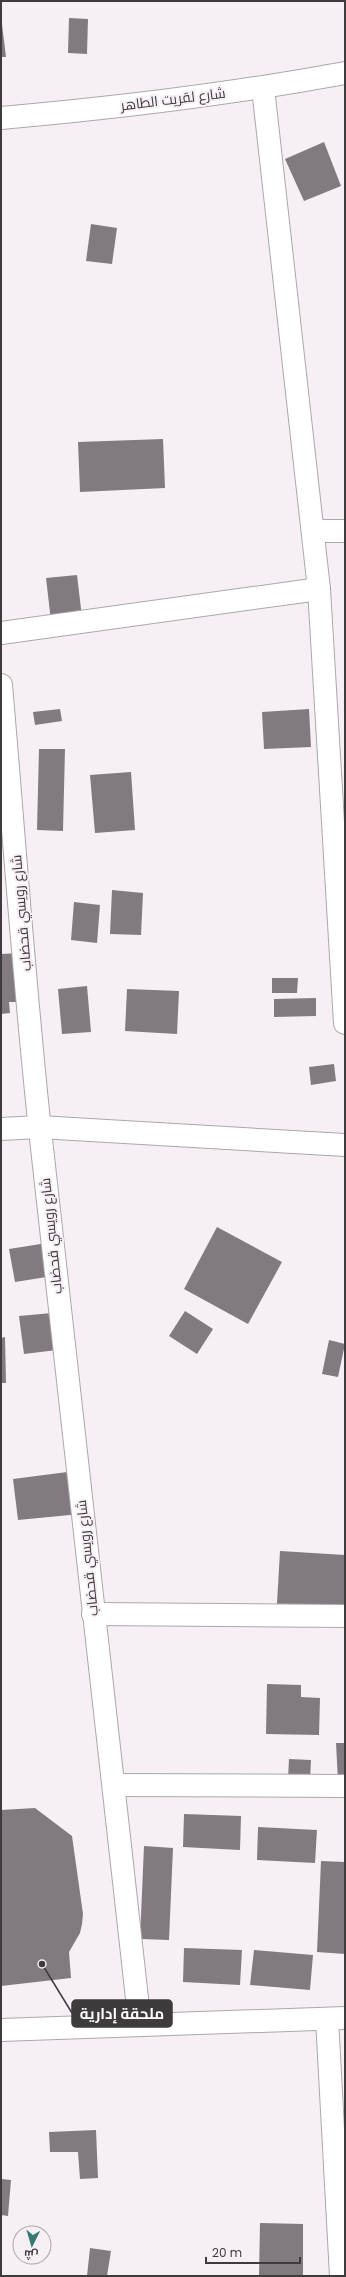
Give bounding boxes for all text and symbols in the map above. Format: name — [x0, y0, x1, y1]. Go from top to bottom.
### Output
street label: شارع لقريت الطاهر — [118, 83, 227, 115]
street label: شارع رويسي قحضاب — [6, 854, 37, 972]
street label: شارع رويسي قحضاب — [35, 1177, 68, 1295]
street label: شارع رويسي قحضاب — [71, 1499, 104, 1617]
callout: ملحقة إدارية — [72, 2000, 172, 2027]
text: ملحقة إدارية — [80, 2003, 164, 2024]
north arrow — [12, 2225, 52, 2265]
scale bar — [206, 2239, 300, 2265]
text: 20 m — [212, 2244, 242, 2261]
text: ش — [23, 2246, 39, 2264]

